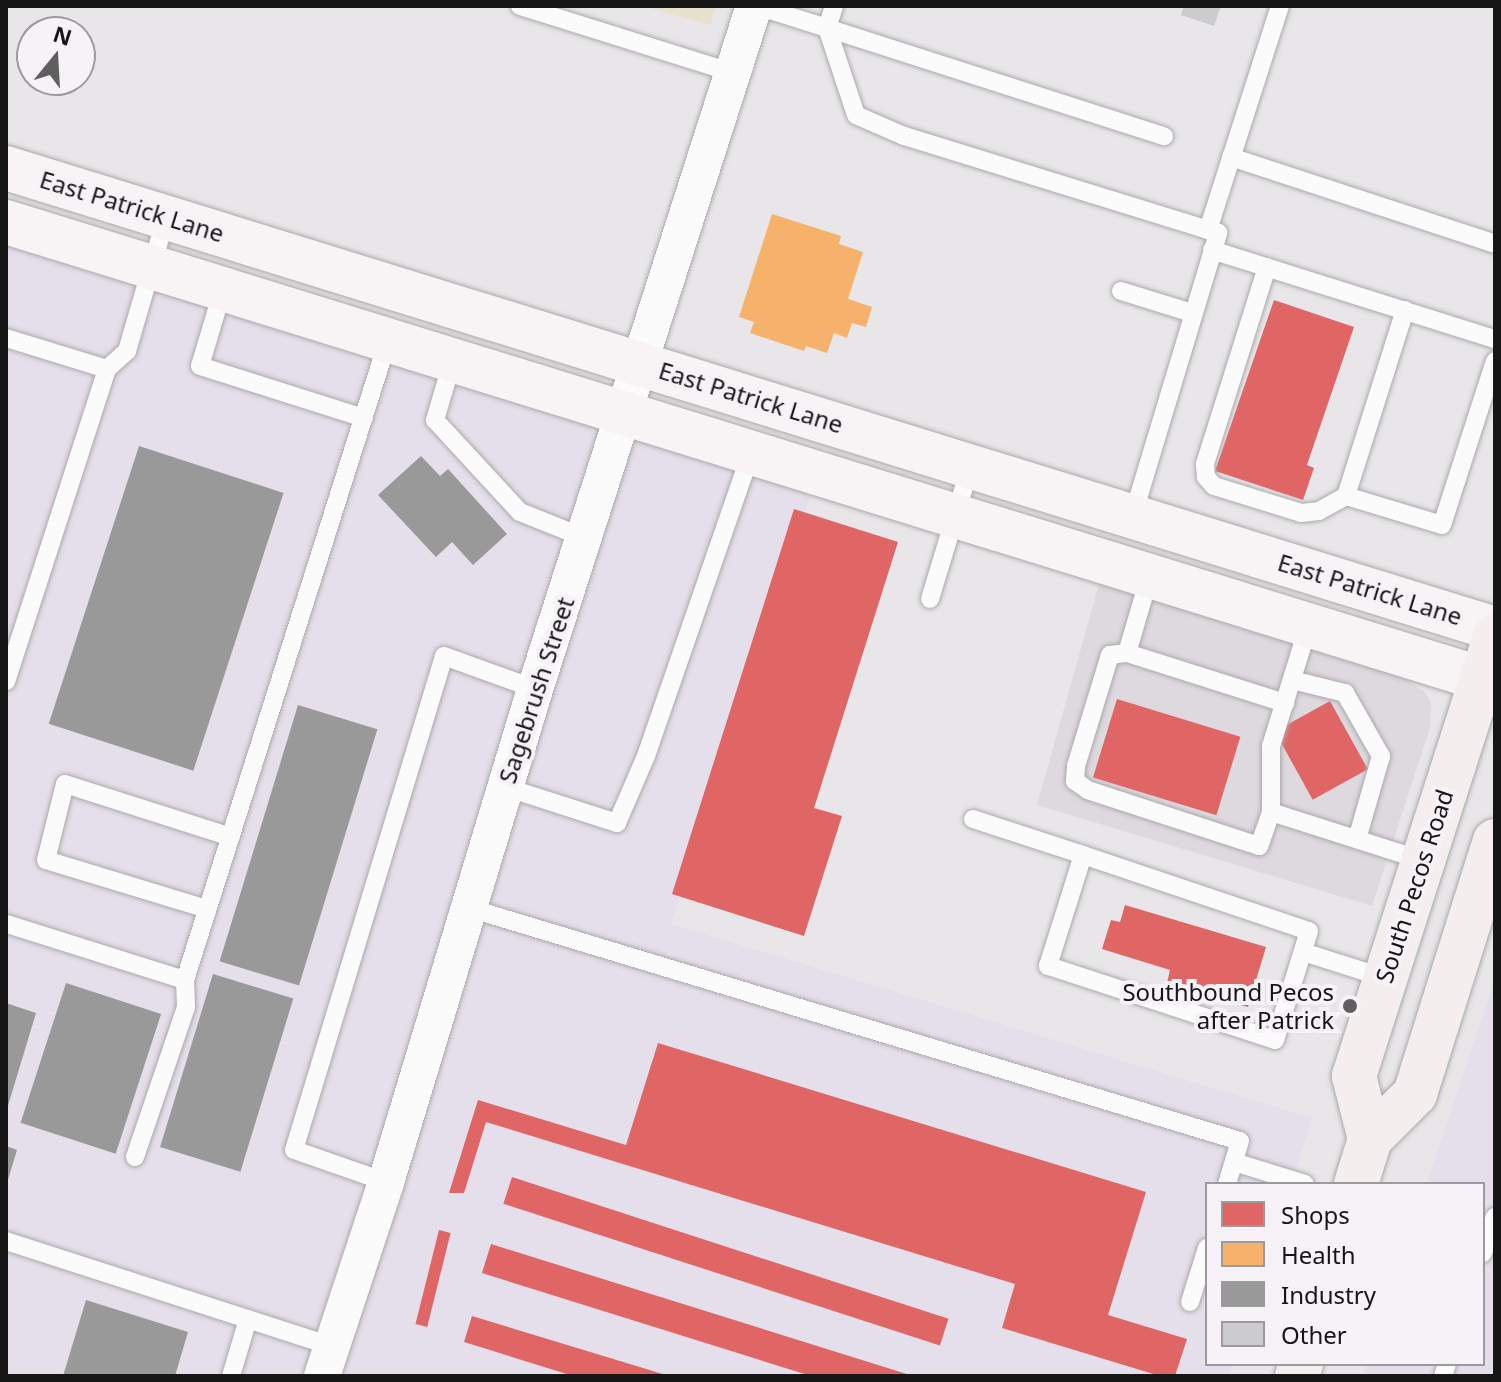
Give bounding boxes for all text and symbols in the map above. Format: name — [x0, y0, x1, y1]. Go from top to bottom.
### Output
north arrow — [16, 16, 96, 96]
text: N — [50, 18, 76, 52]
street label: East Patrick Lane — [36, 164, 228, 248]
street label: East Patrick Lane — [655, 355, 847, 439]
street label: East Patrick Lane — [1274, 547, 1466, 631]
street label: Sagebrush Street — [492, 593, 580, 787]
street label: South Pecos Road — [1369, 786, 1459, 986]
place label: Southbound Pecos after Patrick — [1122, 978, 1334, 1034]
marker: Southbound Pecos after Patrick — [1341, 997, 1359, 1015]
legend — [1205, 1182, 1485, 1366]
text: Shops — [1281, 1198, 1350, 1231]
text: Health — [1281, 1238, 1355, 1271]
text: Industry — [1281, 1278, 1376, 1311]
text: Other — [1281, 1318, 1347, 1351]

